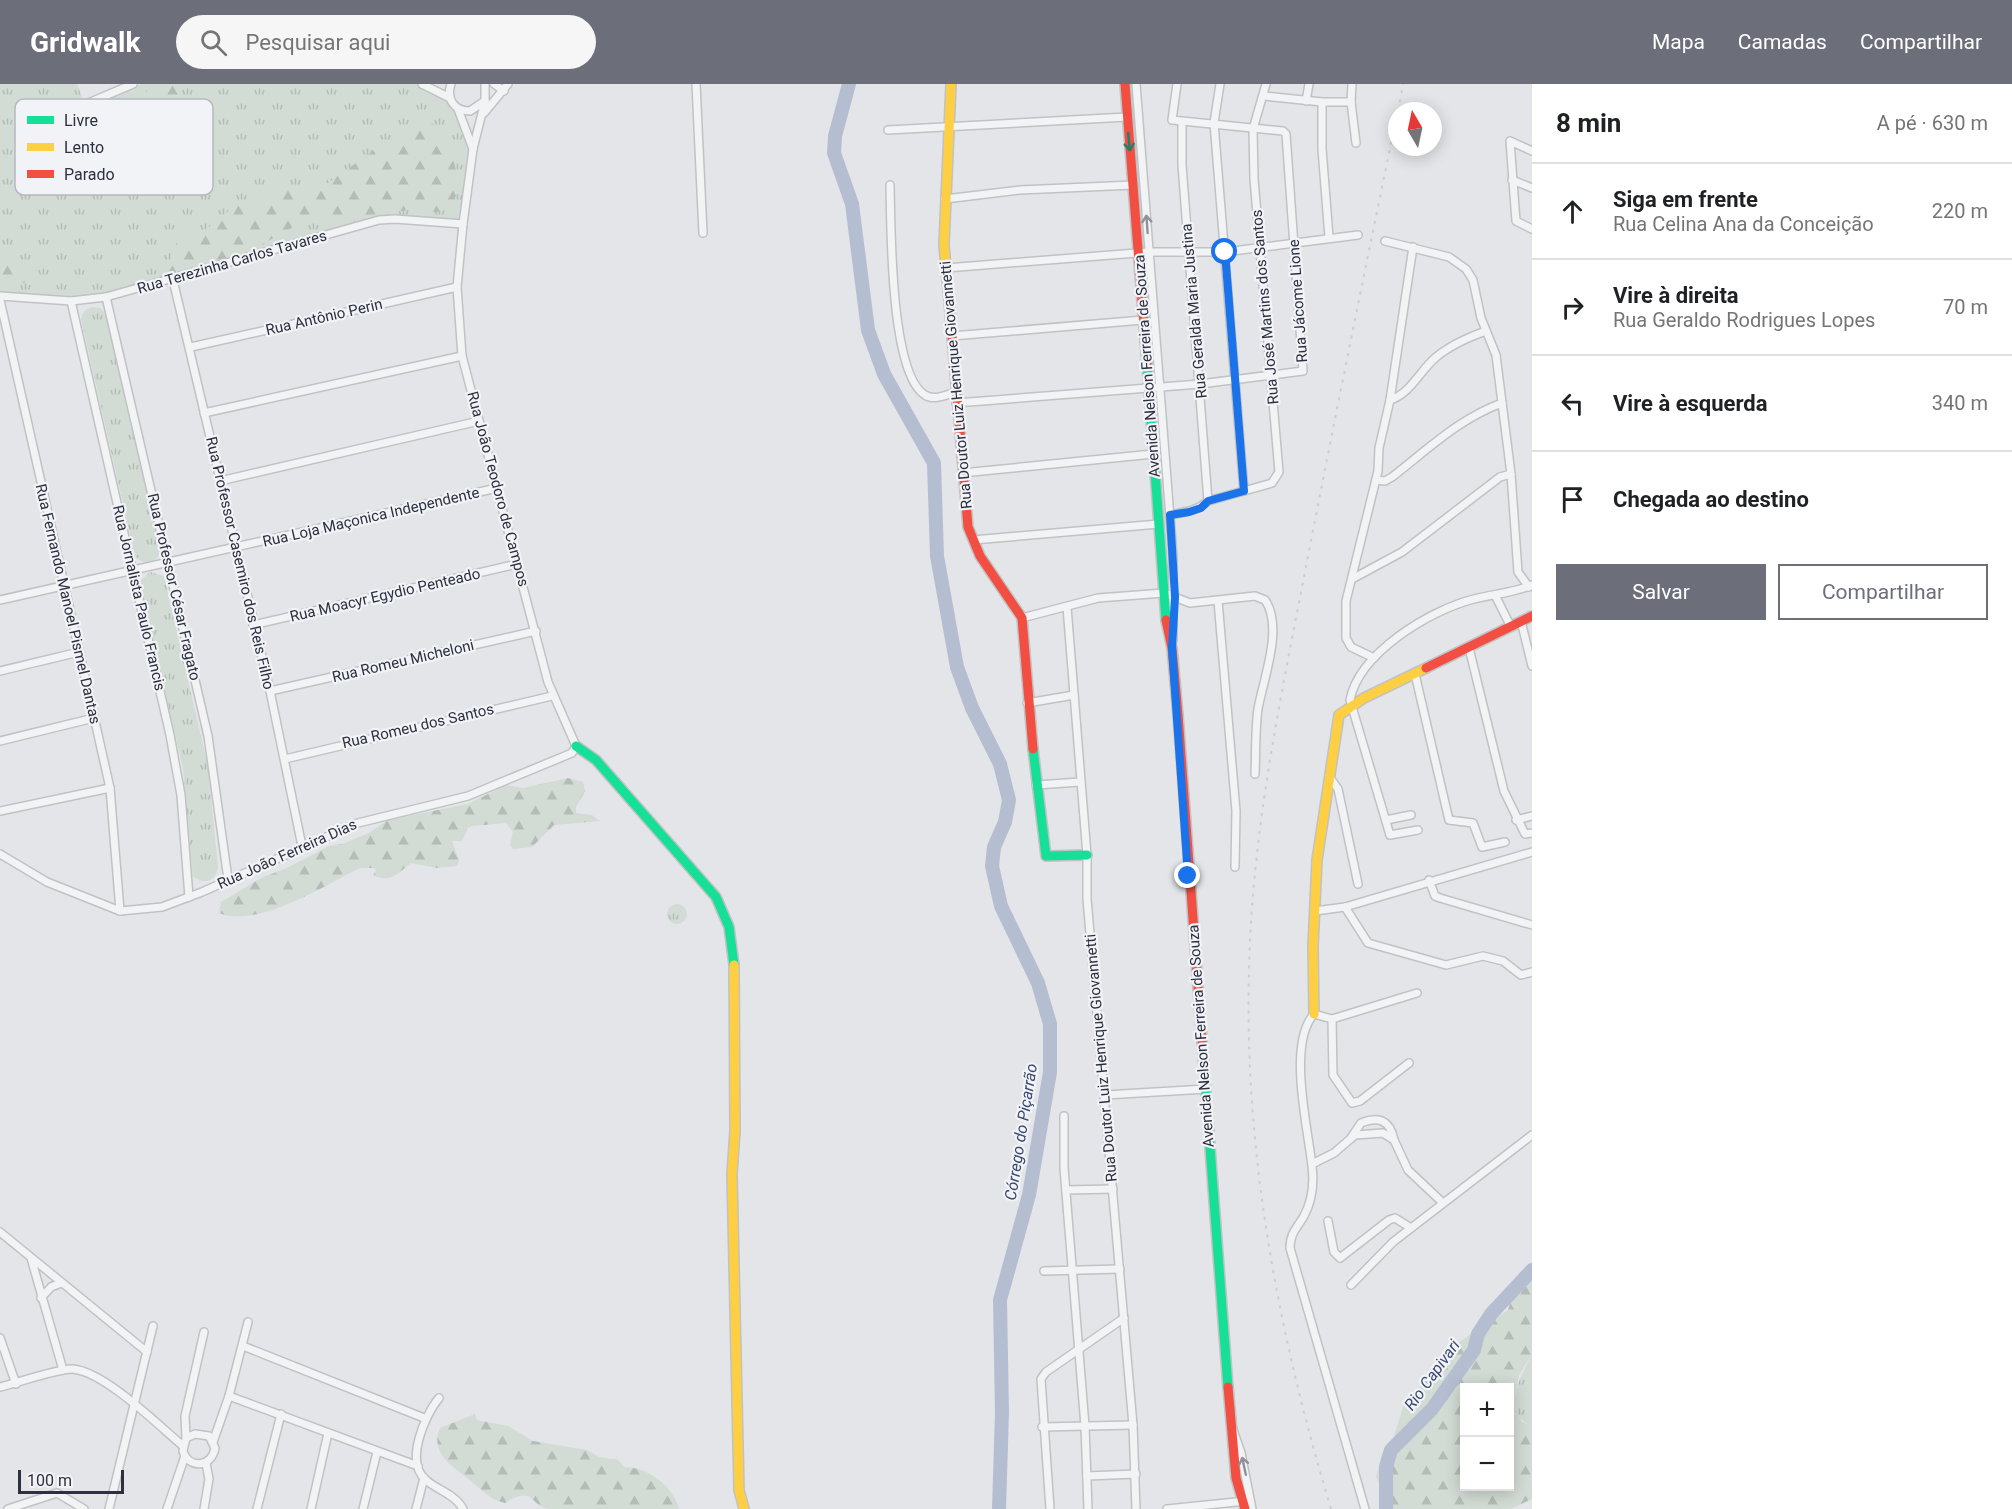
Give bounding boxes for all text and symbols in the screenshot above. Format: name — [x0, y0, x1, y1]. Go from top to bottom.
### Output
search box — [176, 15, 596, 69]
text: Gridwalk — [30, 26, 140, 59]
icon: search — [197, 26, 230, 59]
text: Pesquisar aqui — [245, 30, 390, 55]
text: Mapa — [1652, 30, 1705, 54]
text: Camadas — [1738, 30, 1827, 54]
text: Compartilhar — [1860, 30, 1982, 54]
legend — [15, 99, 213, 195]
north arrow — [1388, 102, 1442, 156]
text: 8 min — [1556, 108, 1621, 138]
text: Livre — [64, 111, 98, 130]
text: A pé · 630 m — [1877, 111, 1988, 135]
one-way arrow — [1124, 132, 1135, 152]
text: Lento — [64, 138, 104, 157]
text: Parado — [64, 165, 115, 184]
text: Siga em frente — [1613, 187, 1758, 212]
icon: ahead — [1556, 195, 1589, 228]
text: 220 m — [1932, 199, 1988, 223]
street label: Rua José Martins dos Santos — [1248, 209, 1282, 405]
text: Rua Celina Ana da Conceição — [1613, 212, 1874, 236]
one-way arrow — [1141, 215, 1152, 235]
street label: Rua Geralda Maria Justina — [1177, 223, 1211, 399]
street label: Rua Terezinha Carlos Tavares — [135, 226, 329, 298]
route start — [1211, 238, 1237, 264]
street label: Rua Jácome Lione — [1285, 239, 1311, 363]
street label: Avenida Nelson Ferreira de Souza — [1130, 254, 1164, 478]
street label: Rua Doutor Luiz Henrique Giovannetti — [936, 260, 976, 510]
text: Vire à direita — [1613, 283, 1739, 308]
icon: right — [1556, 291, 1589, 324]
street label: Rua Antônio Perin — [264, 295, 384, 339]
text: 70 m — [1943, 295, 1988, 319]
text: Rua Geraldo Rodrigues Lopes — [1613, 308, 1875, 332]
icon: left — [1556, 387, 1589, 420]
street label: Rua João Teodoro de Campos — [463, 389, 533, 589]
text: Vire à esquerda — [1613, 391, 1767, 416]
text: 340 m — [1932, 391, 1988, 415]
street label: Rua Professor Casemiro dos Reis Filho — [202, 435, 278, 691]
street label: Rua Fernando Manoel Pismel Dantas — [32, 482, 104, 726]
street label: Rua Loja Maçonica Independente — [261, 483, 481, 551]
icon: arrive — [1556, 483, 1589, 516]
text: Chegada ao destino — [1613, 487, 1809, 512]
street label: Rua Professor César Fragato — [144, 492, 204, 682]
street label: Rua Jornalista Paulo Francis — [109, 503, 169, 693]
street label: Rua Moacyr Egydio Penteado — [288, 564, 482, 626]
button: Salvar — [1556, 564, 1766, 620]
button: Compartilhar — [1778, 564, 1988, 620]
street label: Rua Romeu Micheloni — [330, 636, 476, 686]
street label: Rua Romeu dos Santos — [340, 700, 496, 752]
street label: Rua João Ferreira Dias — [215, 815, 359, 893]
route end — [1174, 862, 1200, 888]
street label: Avenida Nelson Ferreira de Souza — [1184, 924, 1218, 1148]
street label: Rua Doutor Luiz Henrique Giovannetti — [1081, 933, 1121, 1183]
water label: Córrego do Piçarrão — [1001, 1062, 1041, 1202]
water label: Rio Capivari — [1400, 1336, 1464, 1414]
map controls — [1460, 1383, 1514, 1491]
button: + — [1460, 1383, 1514, 1437]
button: − — [1460, 1437, 1514, 1491]
one-way arrow — [1238, 1457, 1249, 1476]
scale bar — [18, 1467, 124, 1494]
text: 100 m — [27, 1471, 72, 1490]

